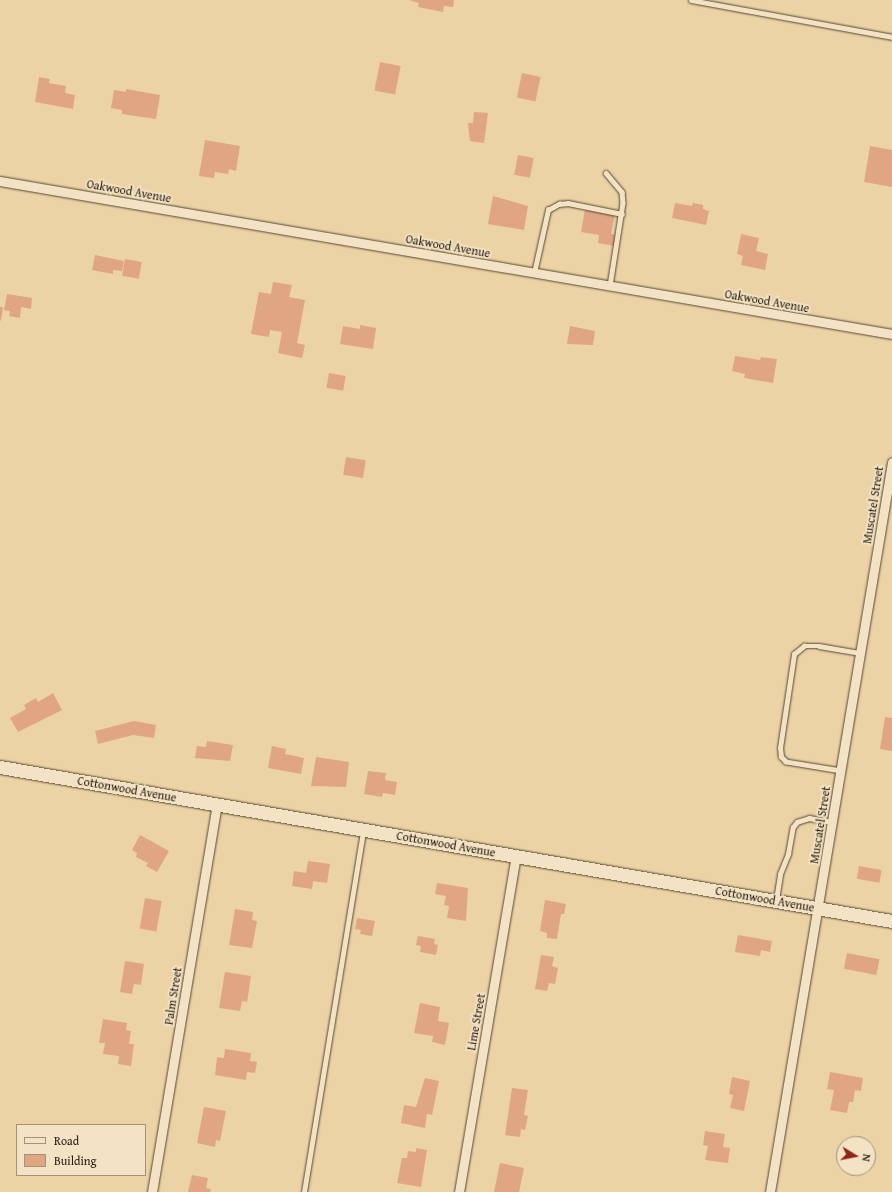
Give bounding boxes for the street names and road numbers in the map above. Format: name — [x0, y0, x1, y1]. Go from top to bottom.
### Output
street label: Oakwood Avenue — [86, 176, 172, 206]
street label: Oakwood Avenue — [405, 231, 491, 261]
street label: Oakwood Avenue — [724, 286, 810, 316]
street label: Muscatel Street — [860, 465, 886, 545]
street label: Cottonwood Avenue — [76, 773, 178, 805]
street label: Muscatel Street — [807, 785, 833, 865]
street label: Cottonwood Avenue — [395, 828, 497, 860]
street label: Cottonwood Avenue — [714, 883, 816, 915]
street label: Palm Street — [161, 966, 185, 1026]
street label: Lime Street — [464, 992, 488, 1052]

